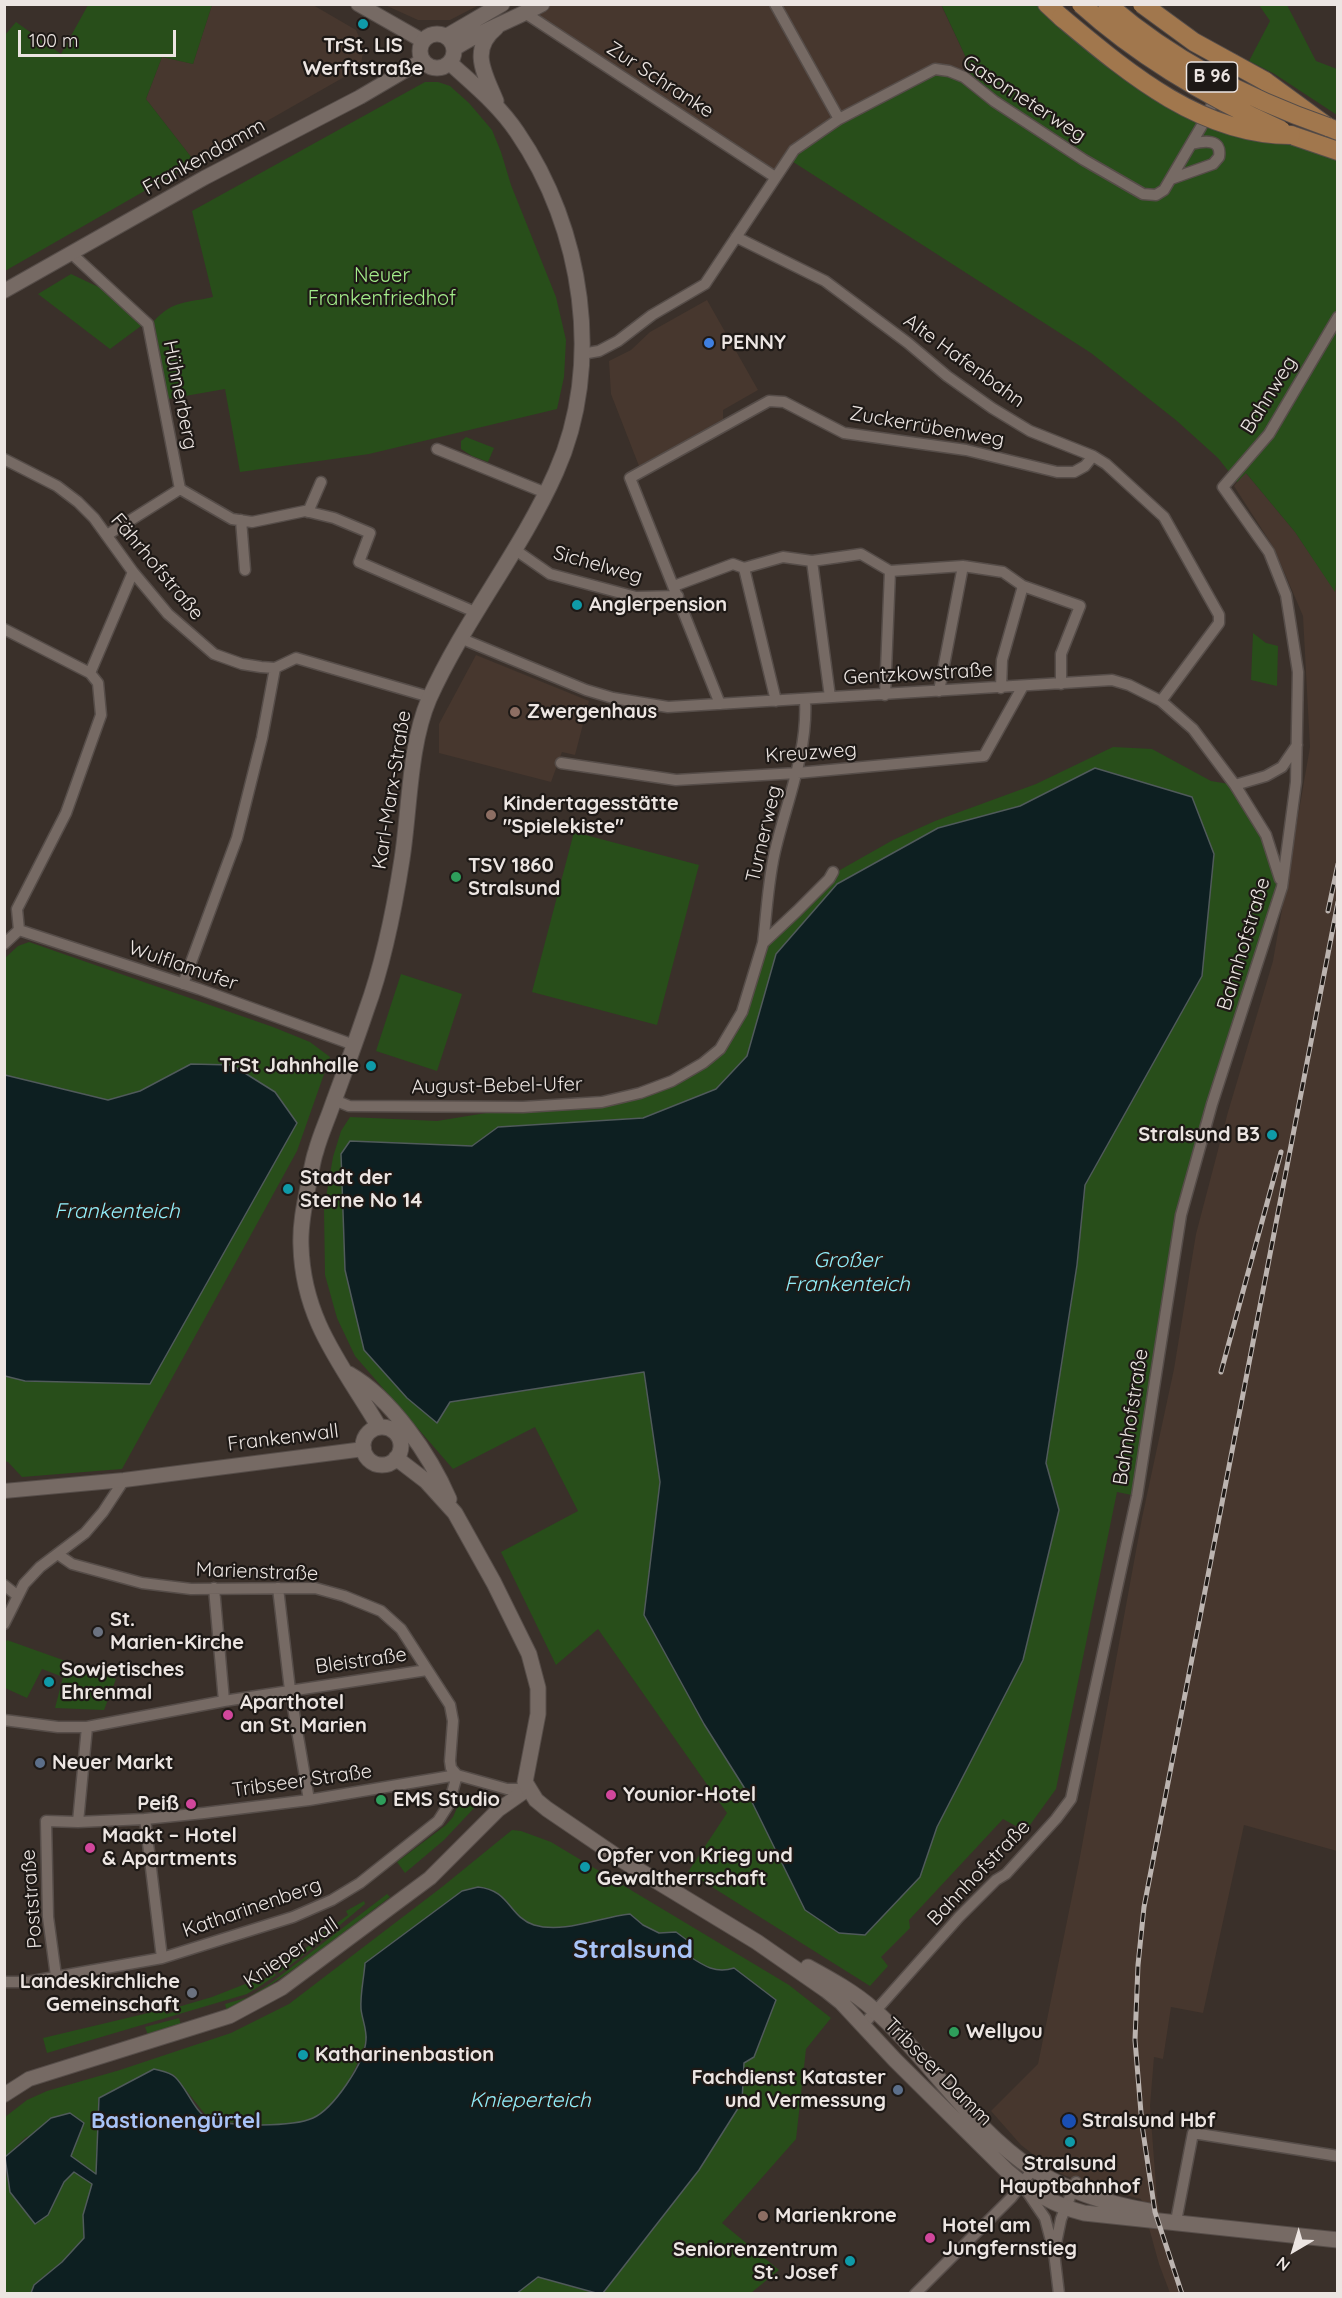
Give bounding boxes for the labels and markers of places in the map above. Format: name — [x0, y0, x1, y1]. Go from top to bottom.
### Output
marker: TrSt. LIS Werftstraße — [356, 17, 370, 31]
place label: TrSt. LIS Werftstraße — [303, 34, 423, 81]
place label: PENNY — [721, 331, 786, 355]
marker: PENNY — [702, 336, 716, 350]
place label: Anglerpension — [589, 593, 727, 617]
marker: Anglerpension — [570, 598, 584, 612]
place label: Zwergenhaus — [527, 700, 657, 724]
marker: Zwergenhaus — [508, 705, 522, 719]
place label: Kindertagesstätte "Spielekiste" — [503, 792, 679, 839]
marker: Kindertagesstätte "Spielekiste" — [484, 808, 498, 822]
place label: TSV 1860 Stralsund — [468, 854, 560, 901]
marker: TSV 1860 Stralsund — [449, 870, 463, 884]
place label: TrSt Jahnhalle — [219, 1054, 359, 1078]
marker: TrSt Jahnhalle — [364, 1059, 378, 1073]
place label: Stralsund B3 — [1138, 1123, 1260, 1147]
marker: Stralsund B3 — [1265, 1128, 1279, 1142]
place label: Stadt der Sterne No 14 — [300, 1166, 422, 1213]
marker: Stadt der Sterne No 14 — [281, 1182, 295, 1196]
place label: St. Marien-Kirche — [110, 1608, 244, 1655]
marker: St. Marien-Kirche — [91, 1625, 105, 1639]
place label: Sowjetisches Ehrenmal — [61, 1658, 184, 1705]
marker: Sowjetisches Ehrenmal — [42, 1675, 56, 1689]
place label: Aparthotel an St. Marien — [240, 1691, 367, 1738]
marker: Aparthotel an St. Marien — [221, 1708, 235, 1722]
place label: Neuer Markt — [52, 1751, 173, 1775]
marker: Neuer Markt — [33, 1756, 47, 1770]
place label: Younior-Hotel — [623, 1783, 756, 1807]
place label: EMS Studio — [393, 1788, 500, 1812]
marker: Younior-Hotel — [604, 1788, 618, 1802]
place label: Peiß — [137, 1792, 179, 1816]
marker: EMS Studio — [374, 1793, 388, 1807]
marker: Peiß — [184, 1797, 198, 1811]
place label: Maakt – Hotel & Apartments — [102, 1824, 237, 1871]
marker: Maakt – Hotel & Apartments — [83, 1841, 97, 1855]
place label: Opfer von Krieg und Gewaltherrschaft — [597, 1844, 793, 1891]
marker: Opfer von Krieg und Gewaltherrschaft — [578, 1860, 592, 1874]
place label: Landeskirchliche Gemeinschaft — [20, 1970, 180, 2017]
marker: Landeskirchliche Gemeinschaft — [185, 1986, 199, 2000]
place label: Wellyou — [966, 2020, 1043, 2044]
marker: Wellyou — [947, 2025, 961, 2039]
place label: Katharinenbastion — [315, 2043, 494, 2067]
marker: Katharinenbastion — [296, 2048, 310, 2062]
place label: Fachdienst Kataster und Vermessung — [691, 2066, 886, 2113]
marker: Fachdienst Kataster und Vermessung — [891, 2083, 905, 2097]
place label: Stralsund Hbf — [1082, 2109, 1216, 2133]
marker: Stralsund Hbf — [1060, 2112, 1078, 2130]
marker: Stralsund Hauptbahnhof — [1063, 2135, 1077, 2149]
place label: Stralsund Hauptbahnhof — [1000, 2152, 1140, 2199]
place label: Marienkrone — [775, 2204, 897, 2228]
marker: Marienkrone — [756, 2209, 770, 2223]
place label: Hotel am Jungfernstieg — [942, 2214, 1077, 2261]
marker: Hotel am Jungfernstieg — [923, 2231, 937, 2245]
place label: Seniorenzentrum St. Josef — [673, 2238, 838, 2285]
marker: Seniorenzentrum St. Josef — [843, 2254, 857, 2268]

